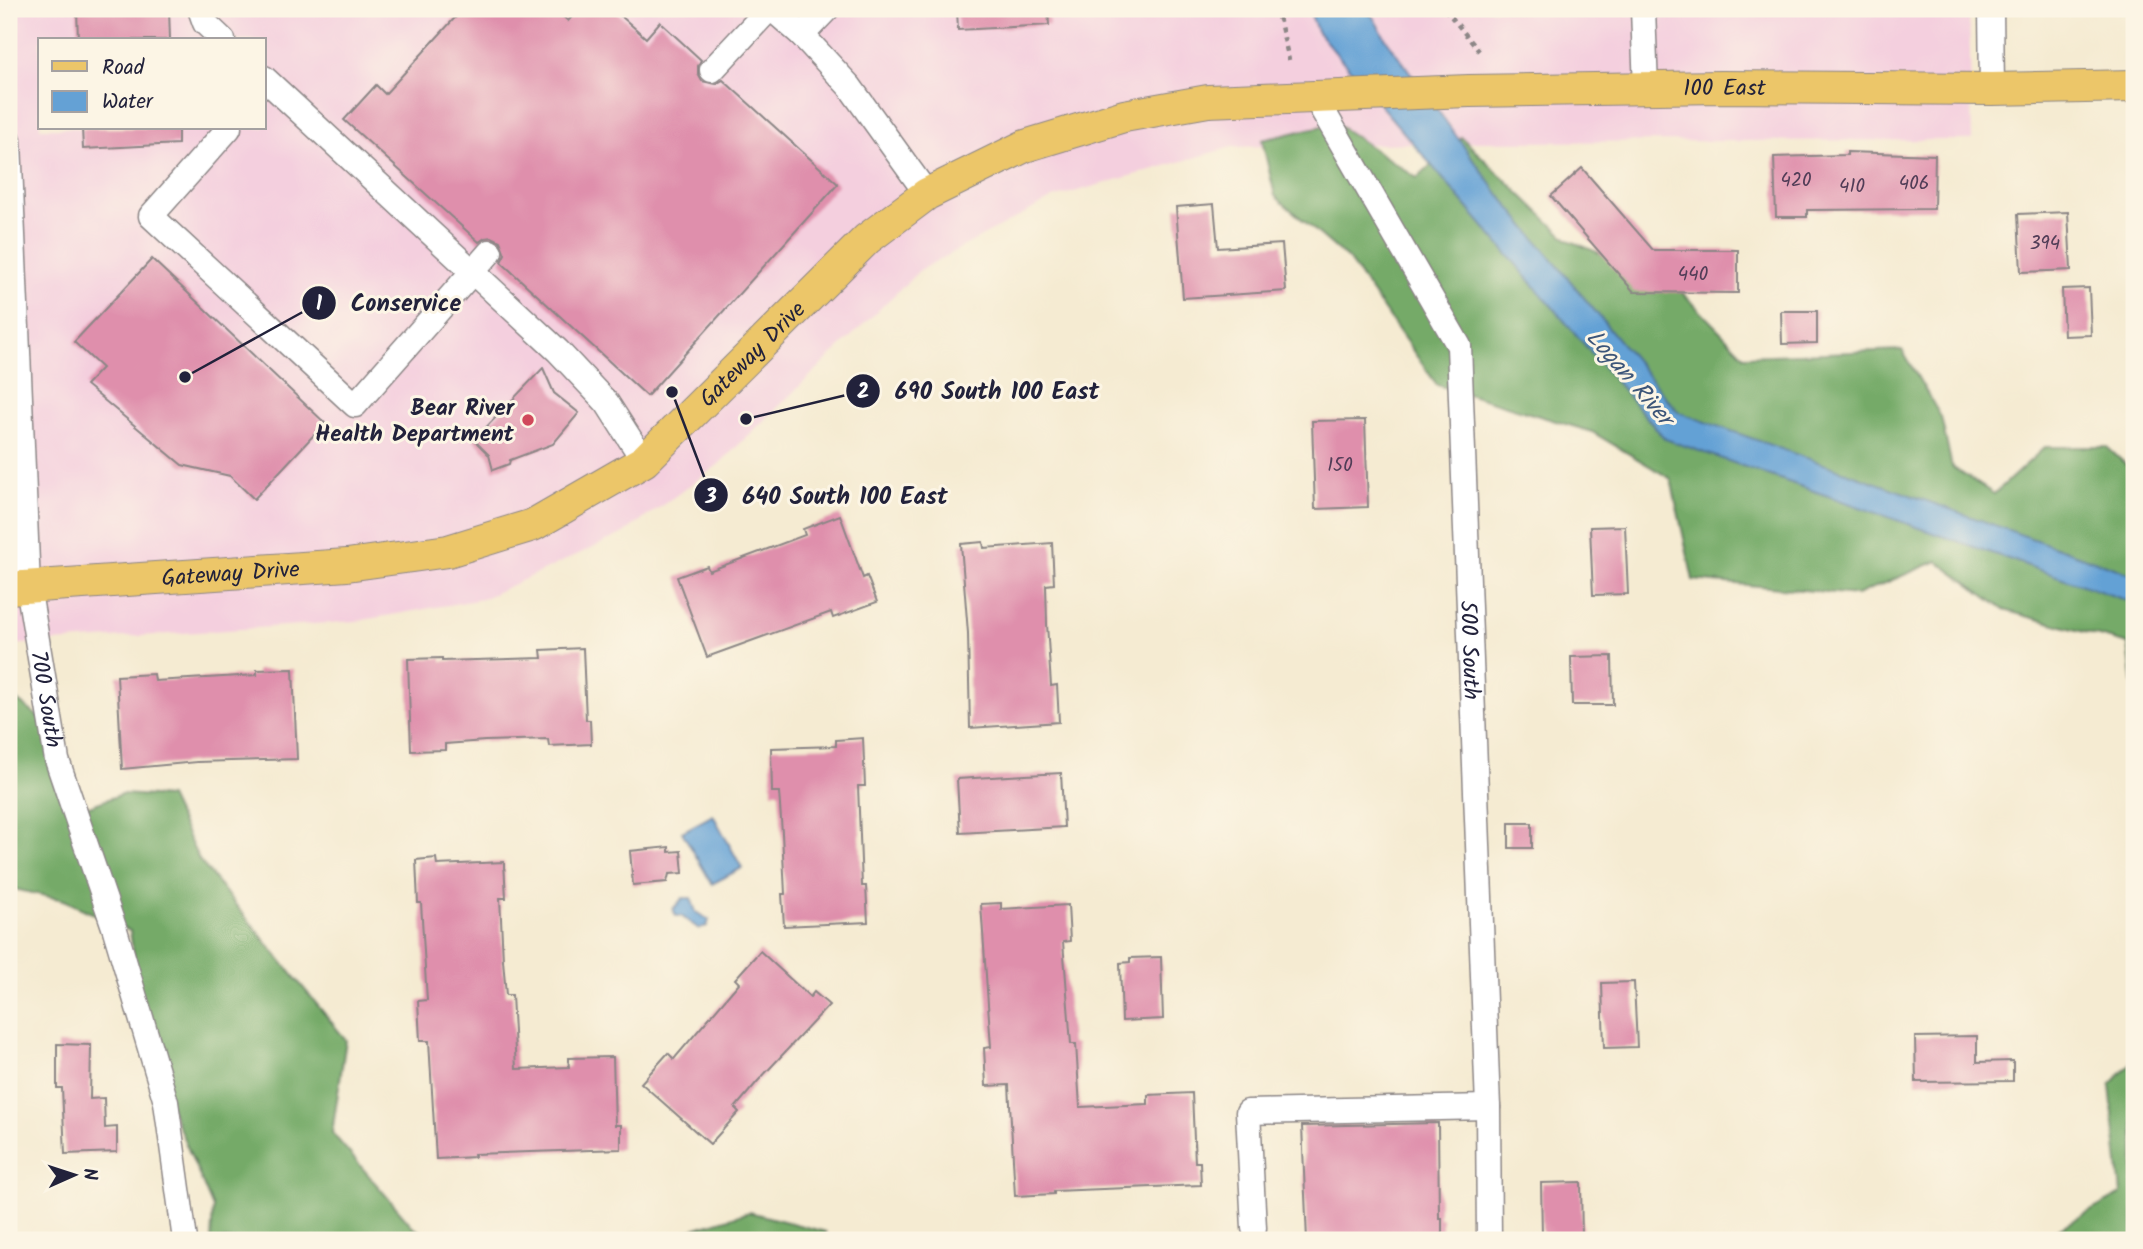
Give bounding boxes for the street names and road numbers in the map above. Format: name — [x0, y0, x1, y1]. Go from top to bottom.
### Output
street label: 100 East — [1683, 71, 1767, 108]
street label: Gateway Drive — [692, 293, 815, 417]
street label: Gateway Drive — [160, 552, 301, 598]
street label: 500 South — [1449, 600, 1488, 701]
street label: 700 South — [19, 648, 71, 751]

